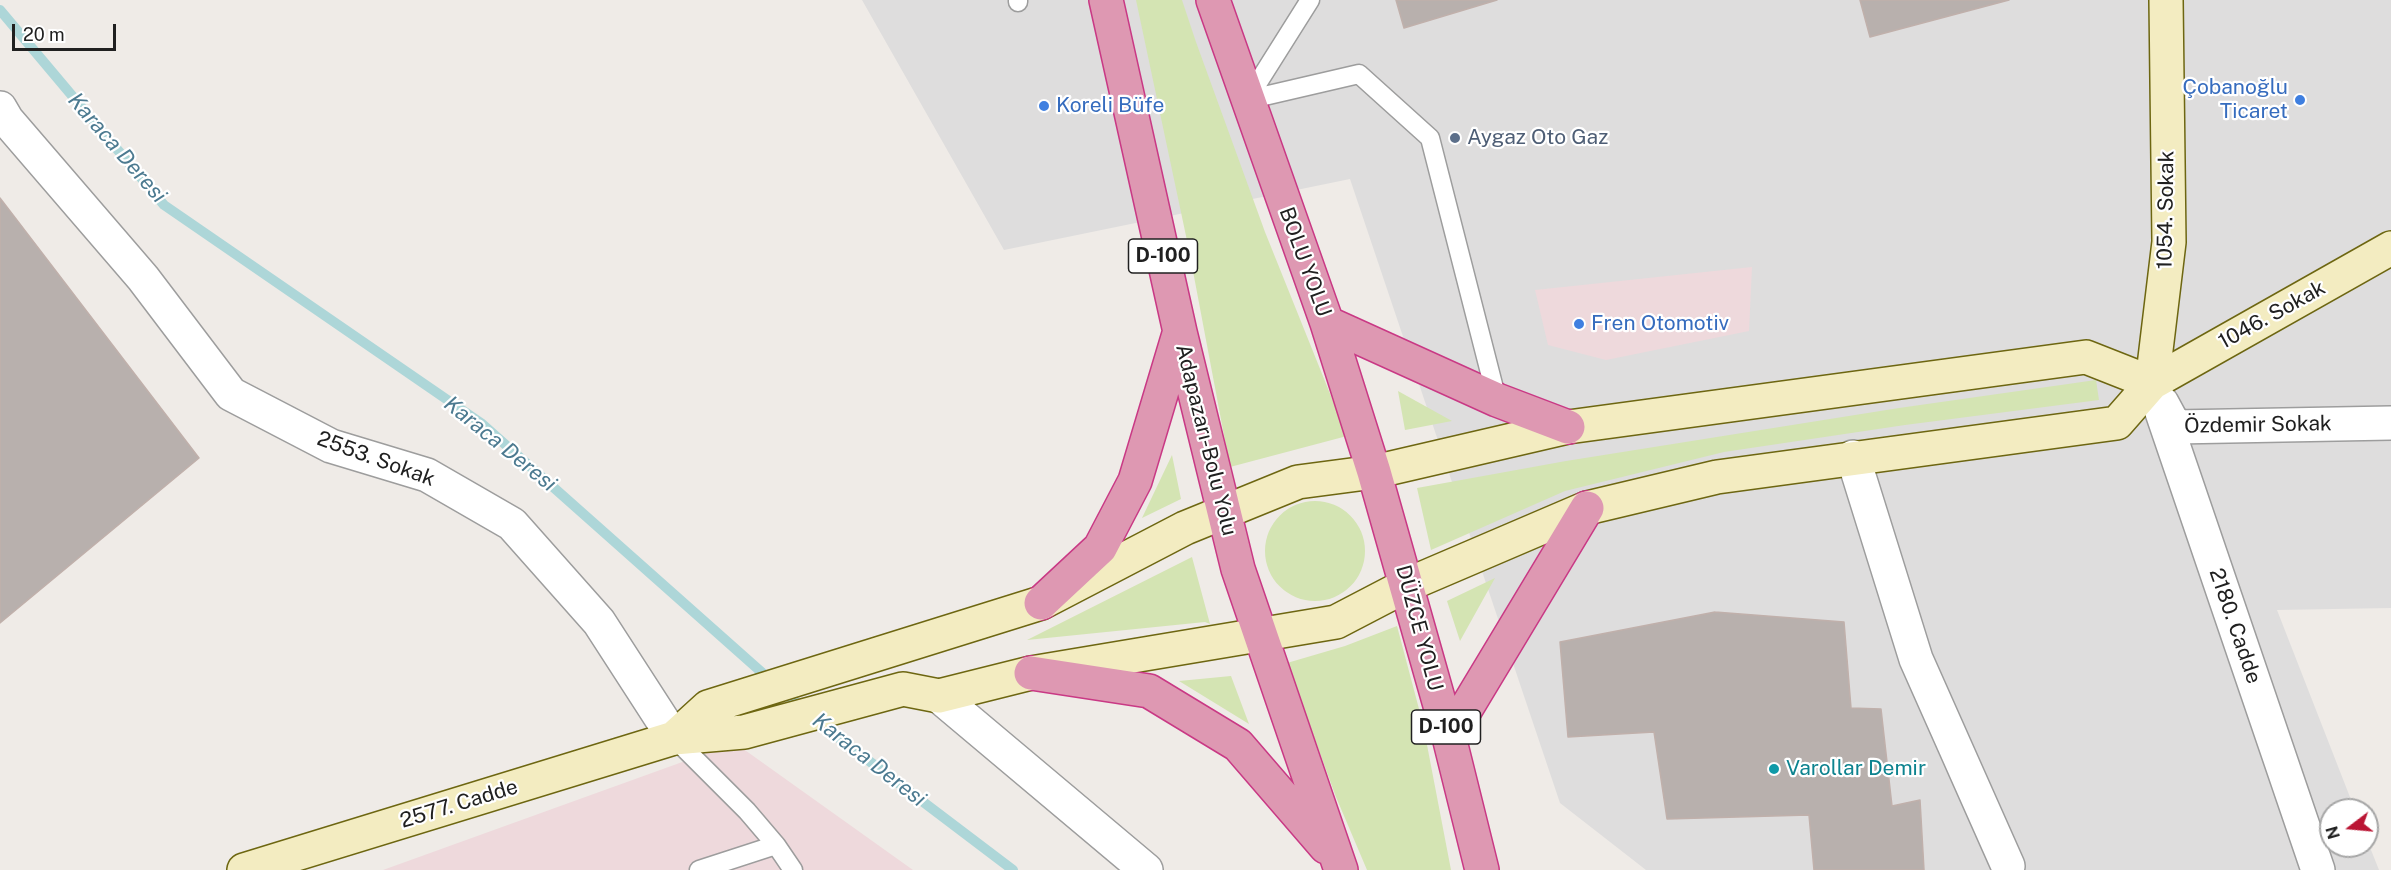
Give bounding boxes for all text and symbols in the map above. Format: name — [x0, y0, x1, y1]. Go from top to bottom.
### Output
scale bar — [15, 12, 118, 50]
text: 20 m — [23, 24, 65, 45]
place label: Çobanoğlu Ticaret — [2182, 75, 2288, 125]
water label: Karaca Deresi — [62, 88, 172, 208]
place label: Koreli Büfe — [1056, 93, 1164, 119]
marker: Çobanoğlu Ticaret — [2293, 93, 2307, 107]
marker: Koreli Büfe — [1037, 99, 1051, 113]
place label: Aygaz Oto Gaz — [1467, 125, 1608, 151]
marker: Aygaz Oto Gaz — [1448, 131, 1462, 145]
street label: 1054. Sokak — [2152, 150, 2180, 270]
street label: BOLU YOLU — [1274, 204, 1336, 320]
road number: D-100 — [1128, 239, 1198, 273]
street label: 1046. Sokak — [2214, 275, 2330, 355]
place label: Fren Otomotiv — [1591, 311, 1729, 337]
marker: Fren Otomotiv — [1572, 317, 1586, 331]
street label: Adapazarı-Bolu Yolu — [1170, 342, 1242, 538]
water label: Karaca Deresi — [438, 391, 562, 497]
street label: Özdemir Sokak — [2184, 411, 2332, 439]
street label: 2553. Sokak — [314, 426, 438, 492]
street label: DÜZCE YOLU — [1390, 562, 1448, 694]
street label: 2180. Cadde — [2204, 565, 2266, 687]
water label: Karaca Deresi — [807, 707, 931, 813]
road number: D-100 — [1412, 710, 1480, 744]
place label: Varollar Demir — [1786, 756, 1926, 782]
marker: Varollar Demir — [1767, 762, 1781, 776]
street label: 2577. Cadde — [397, 774, 521, 834]
north arrow — [2319, 798, 2379, 858]
text: N — [2322, 824, 2344, 841]

